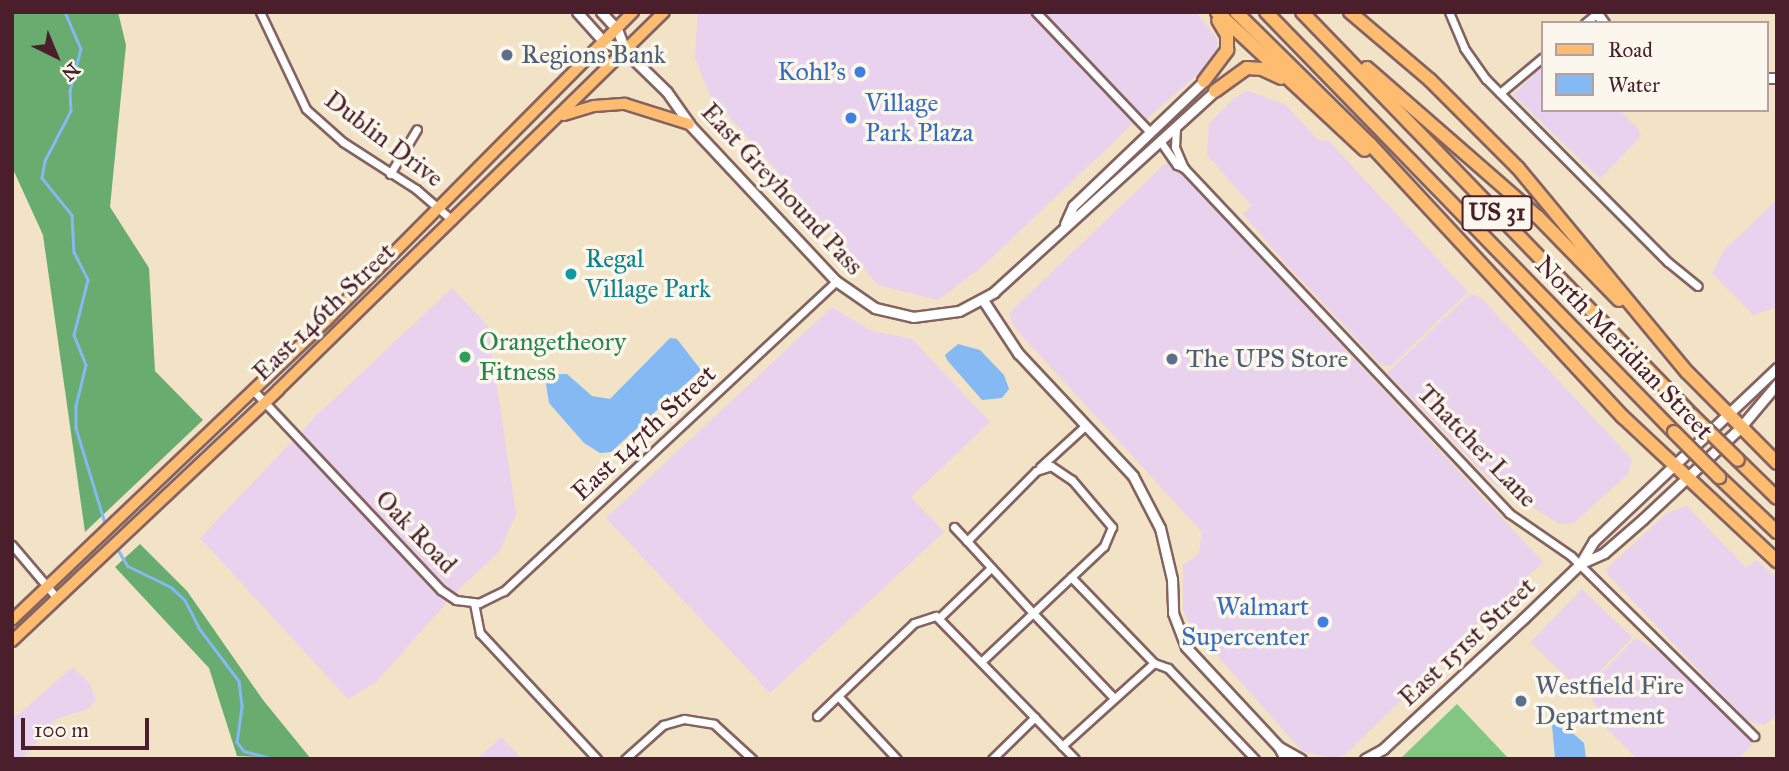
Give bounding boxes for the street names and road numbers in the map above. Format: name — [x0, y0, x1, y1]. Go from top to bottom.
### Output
street label: Dublin Drive — [318, 84, 450, 194]
street label: East Greyhound Pass — [694, 97, 870, 281]
road number: US 31 — [1460, 192, 1534, 233]
street label: East 146th Street — [246, 236, 402, 388]
street label: North Meridian Street — [1528, 250, 1720, 446]
street label: East 147th Street — [566, 358, 722, 508]
street label: Thatcher Lane — [1411, 378, 1543, 514]
street label: Oak Road — [369, 484, 463, 580]
street label: East 151st Street — [1392, 571, 1542, 713]

